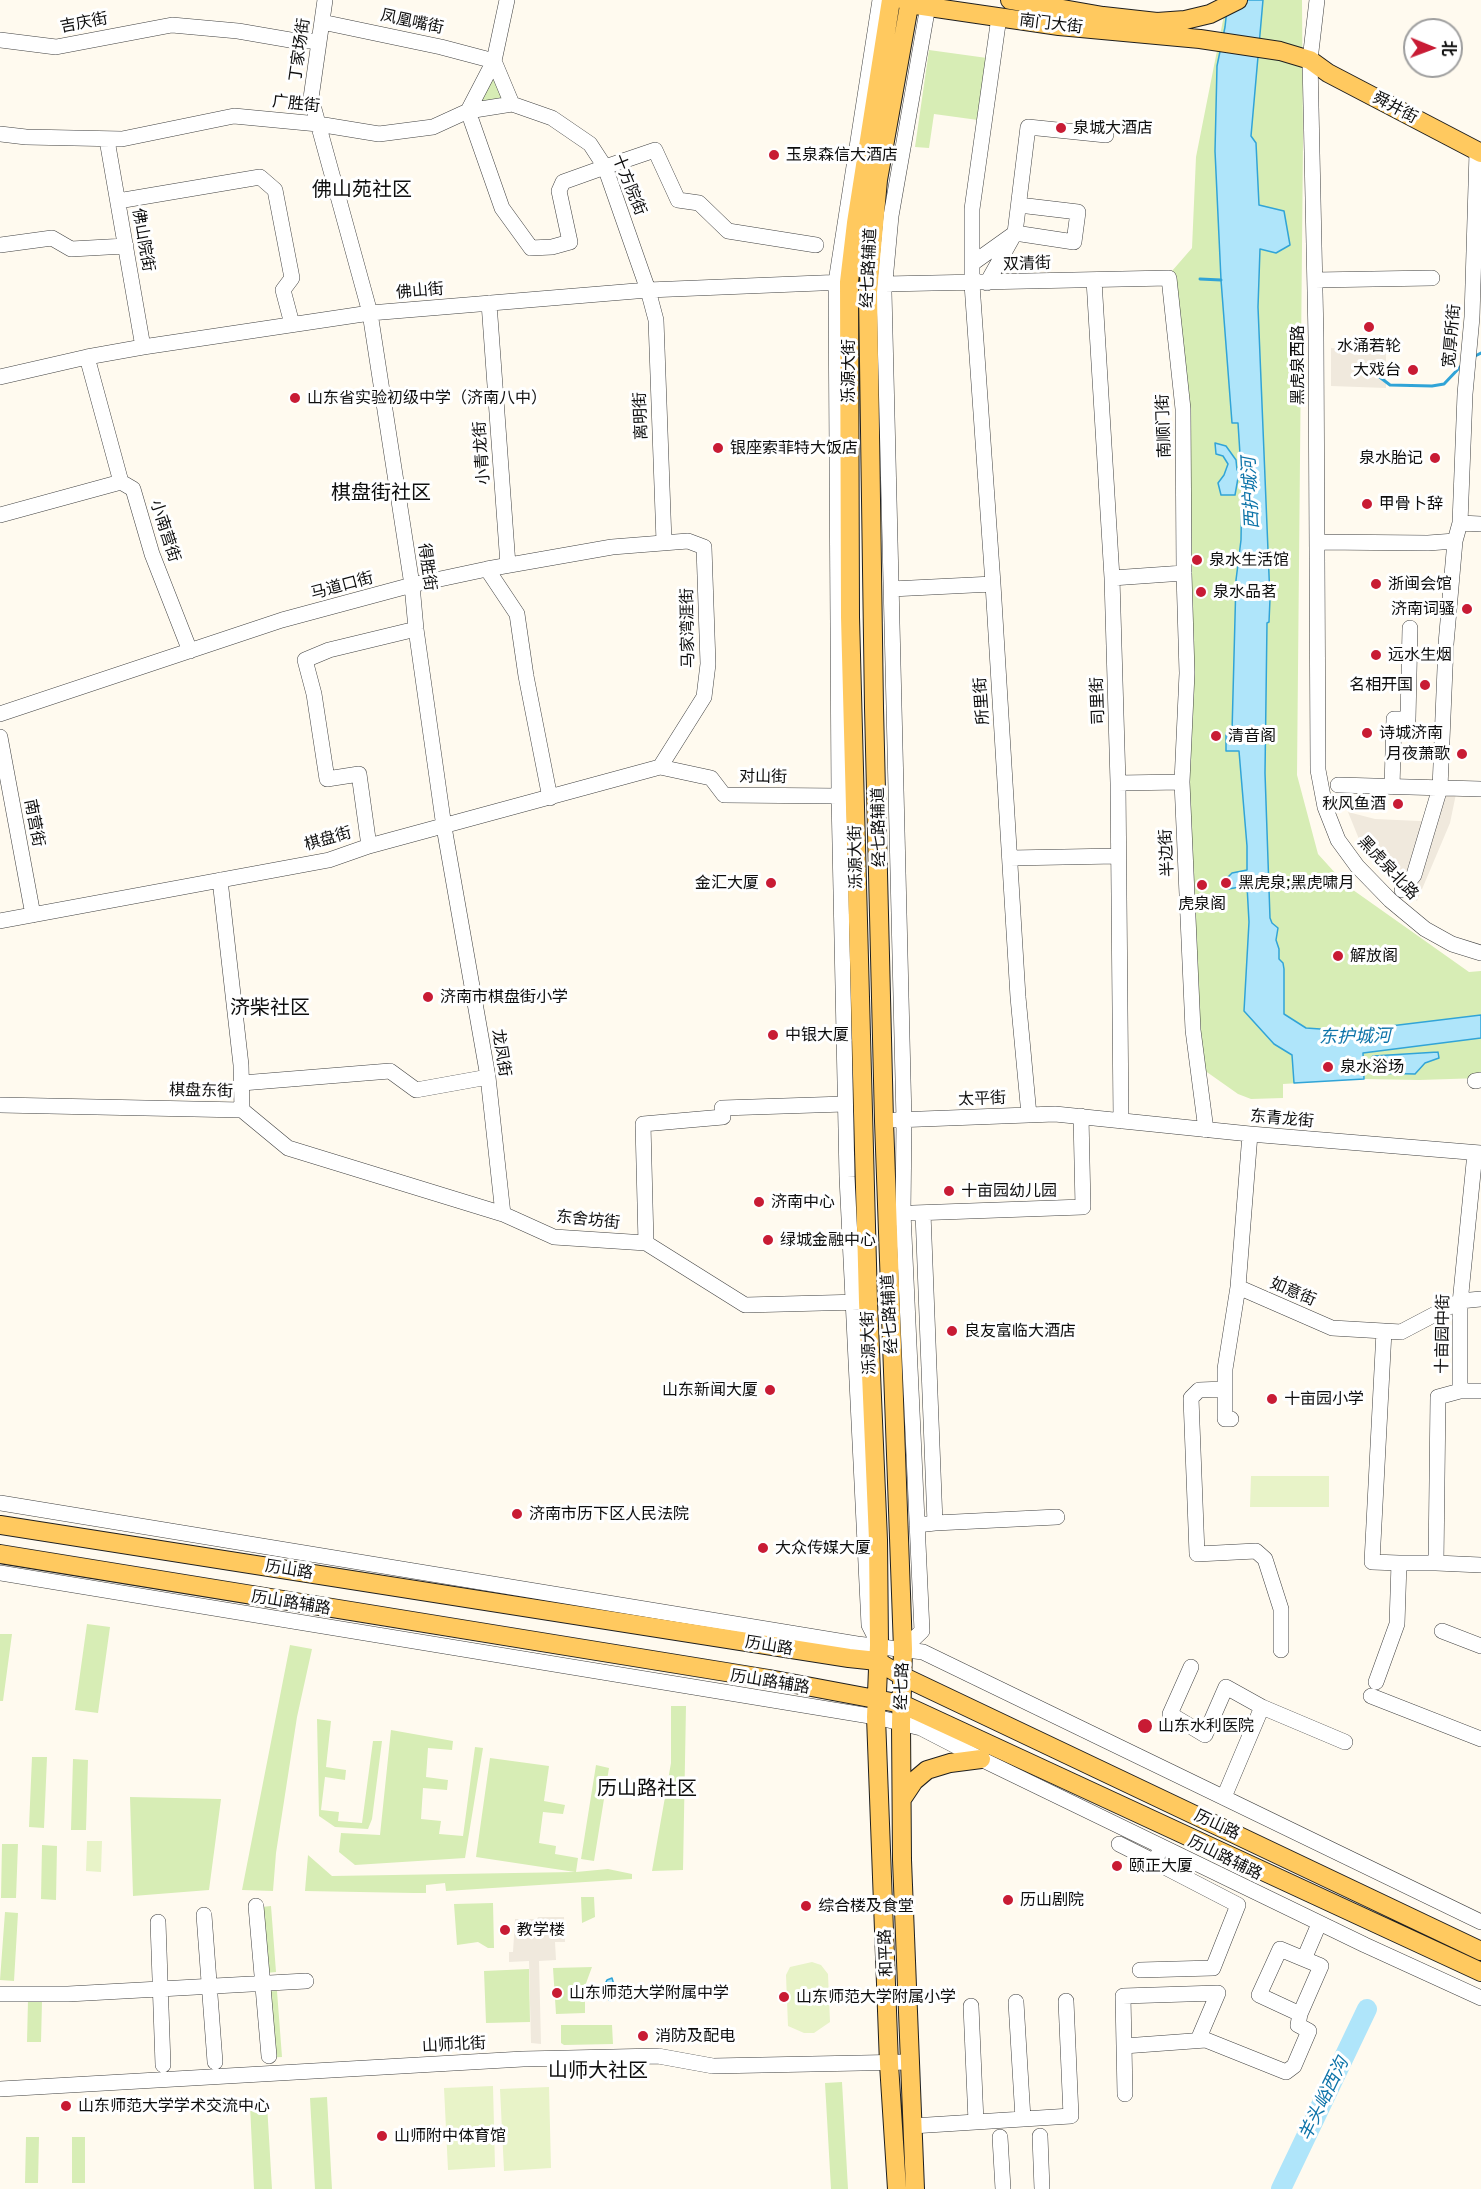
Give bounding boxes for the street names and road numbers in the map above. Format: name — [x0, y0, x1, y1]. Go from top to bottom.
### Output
street label: 凤凰嘴街 — [379, 6, 445, 38]
street label: 吉庆街 — [59, 9, 109, 37]
street label: 南门大街 — [1018, 11, 1084, 37]
street label: 丁家场街 — [286, 17, 314, 83]
street label: 舜井街 — [1369, 88, 1421, 128]
street label: 广胜街 — [271, 92, 321, 116]
street label: 十方院街 — [608, 152, 650, 218]
street label: 佛山院街 — [128, 207, 158, 273]
street label: 经七路辅道 — [857, 228, 881, 308]
street label: 双清街 — [1003, 254, 1051, 274]
street label: 佛山街 — [395, 279, 445, 303]
street label: 宽厚所街 — [1440, 303, 1464, 369]
street label: 黑虎泉西路 — [1288, 325, 1308, 405]
street label: 泺源大街 — [839, 339, 859, 403]
street label: 离明街 — [631, 392, 651, 440]
street label: 南顺门街 — [1153, 394, 1175, 458]
street label: 小青龙街 — [470, 420, 494, 486]
street label: 小南营街 — [146, 498, 184, 564]
street label: 得胜街 — [414, 542, 440, 592]
street label: 马道口街 — [309, 568, 375, 604]
street label: 马家湾涯街 — [678, 588, 698, 668]
street label: 所里街 — [971, 676, 993, 726]
street label: 司里街 — [1088, 677, 1108, 725]
street label: 对山街 — [739, 767, 787, 787]
street label: 经七路辅道 — [869, 787, 889, 867]
street label: 南营街 — [20, 798, 48, 848]
street label: 棋盘街 — [302, 823, 354, 855]
street label: 泺源大街 — [846, 825, 866, 889]
street label: 半边街 — [1156, 829, 1178, 877]
street label: 黑虎泉北路 — [1354, 832, 1422, 904]
street label: 龙凤街 — [488, 1028, 514, 1078]
street label: 棋盘东街 — [169, 1081, 233, 1101]
street label: 太平街 — [958, 1089, 1006, 1109]
street label: 东青龙街 — [1249, 1107, 1315, 1131]
street label: 东舍坊街 — [555, 1207, 621, 1233]
street label: 经七路辅道 — [878, 1274, 902, 1354]
street label: 如意街 — [1267, 1274, 1319, 1310]
street label: 十亩园中街 — [1433, 1294, 1453, 1374]
street label: 泺源大街 — [858, 1311, 880, 1375]
street label: 历山路 — [264, 1557, 314, 1583]
street label: 历山路辅路 — [250, 1587, 332, 1619]
street label: 历山路 — [744, 1633, 794, 1659]
street label: 经七路 — [892, 1662, 912, 1710]
street label: 历山路辅路 — [729, 1666, 811, 1698]
street label: 历山路 — [1191, 1806, 1243, 1844]
street label: 历山路辅路 — [1185, 1832, 1265, 1884]
street label: 和平路 — [876, 1929, 896, 1977]
street label: 山师北街 — [422, 2034, 486, 2056]

